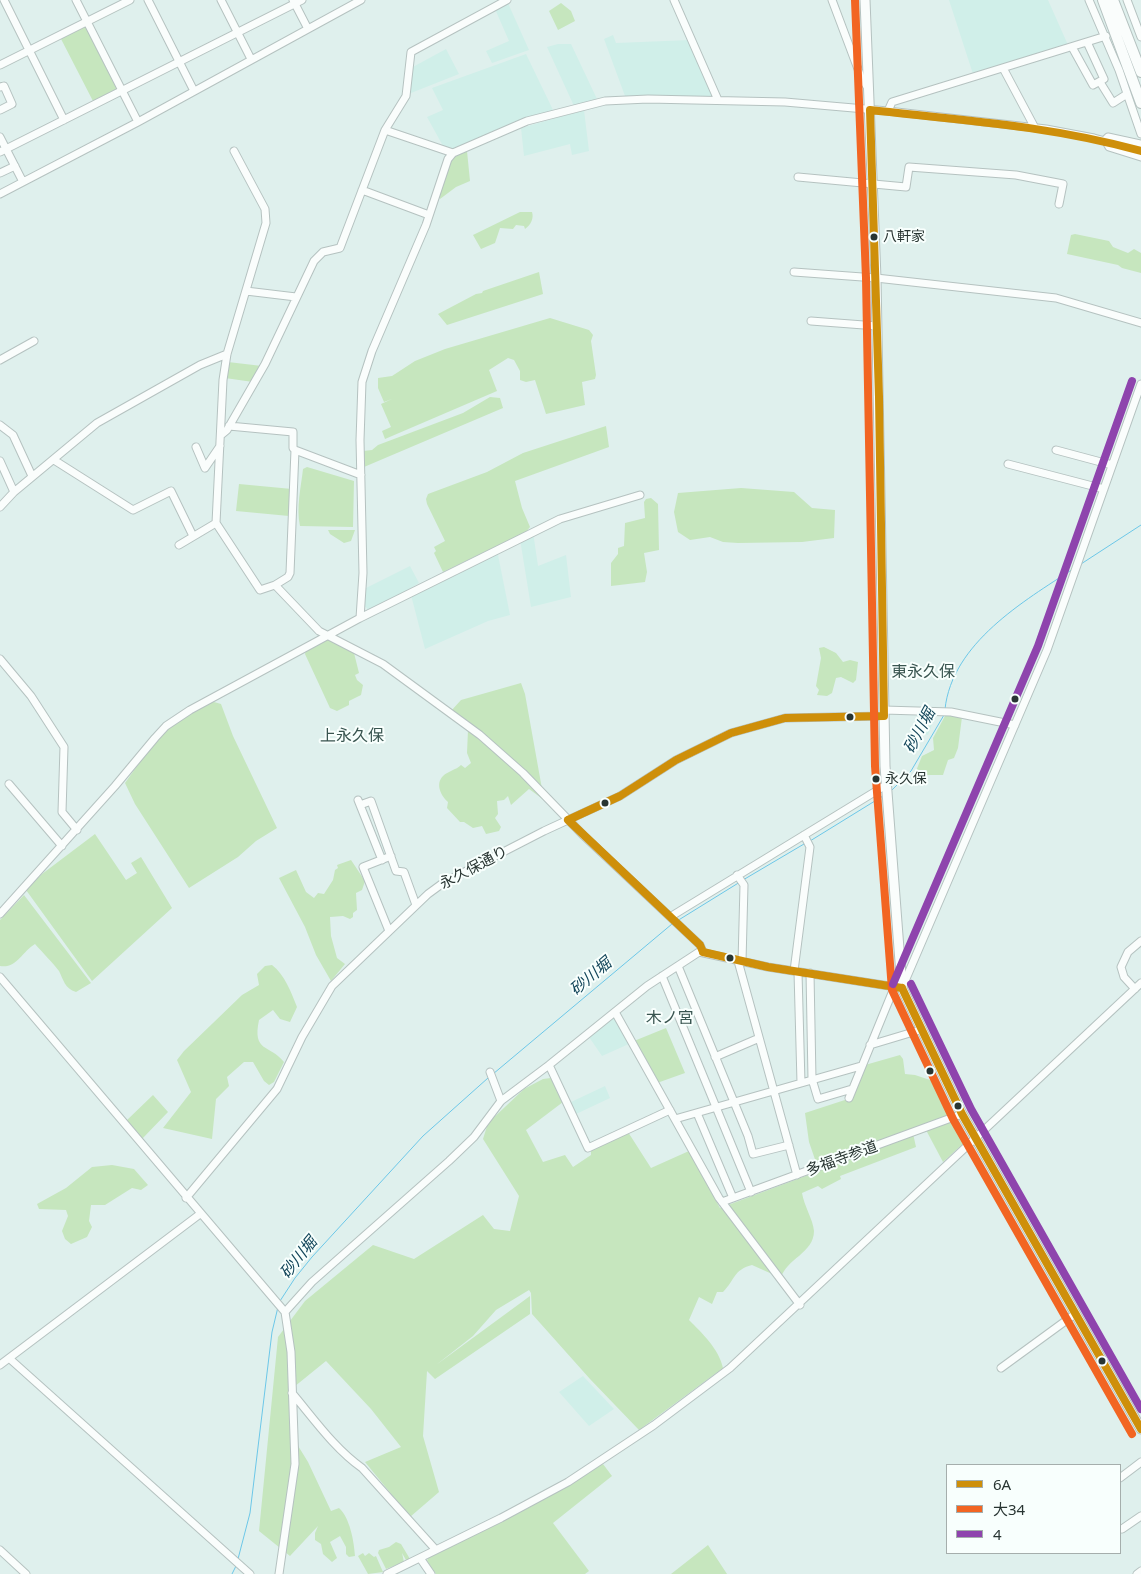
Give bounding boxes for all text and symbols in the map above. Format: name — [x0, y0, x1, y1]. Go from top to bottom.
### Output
place label: 八軒家 — [883, 229, 925, 245]
marker: 八軒家 — [869, 232, 879, 242]
district label: 東永久保 — [891, 662, 955, 682]
unlabelled marker — [1010, 694, 1020, 704]
water label: 砂川堀 — [900, 705, 940, 757]
unlabelled marker — [845, 712, 855, 722]
district label: 上永久保 — [320, 726, 384, 746]
place label: 永久保 — [885, 771, 927, 787]
marker: 永久保 — [871, 774, 881, 784]
unlabelled marker — [600, 798, 610, 808]
street label: 永久保通り — [437, 842, 511, 894]
unlabelled marker — [725, 953, 735, 963]
water label: 砂川堀 — [566, 954, 616, 1000]
district label: 木ノ宮 — [646, 1008, 694, 1028]
unlabelled marker — [925, 1066, 935, 1076]
unlabelled marker — [953, 1101, 963, 1111]
street label: 多福寺参道 — [804, 1138, 880, 1180]
water label: 砂川堀 — [276, 1233, 322, 1283]
unlabelled marker — [1097, 1356, 1107, 1366]
legend — [946, 1464, 1121, 1554]
text: 6A — [993, 1474, 1011, 1494]
text: 大34 — [993, 1499, 1025, 1519]
text: 4 — [993, 1524, 1002, 1544]

